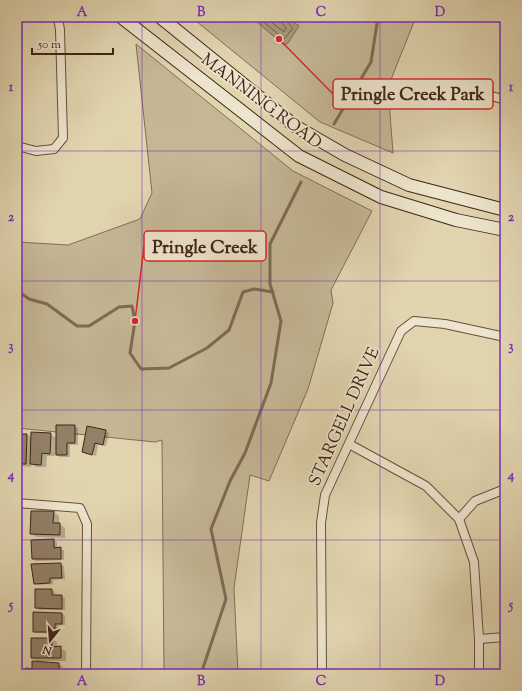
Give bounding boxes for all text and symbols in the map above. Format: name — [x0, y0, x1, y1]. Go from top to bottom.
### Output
text: A — [77, 4, 88, 22]
text: B — [197, 4, 206, 22]
text: C — [316, 4, 326, 22]
text: D — [435, 4, 445, 22]
scale bar — [32, 30, 113, 56]
text: 50 m — [37, 36, 61, 54]
street label: MANNING ROAD — [196, 49, 326, 155]
text: 1 — [9, 79, 14, 97]
callout: Pringle Creek Park — [333, 79, 493, 109]
text: 1 — [509, 79, 514, 97]
text: Pringle Creek Park — [341, 83, 485, 109]
text: 2 — [8, 209, 15, 227]
text: 2 — [508, 209, 515, 227]
callout: Pringle Creek — [144, 231, 266, 261]
text: Pringle Creek — [152, 236, 258, 262]
text: 3 — [8, 338, 14, 356]
text: 3 — [508, 338, 514, 356]
street label: STARGELL DRIVE — [304, 344, 386, 490]
text: 4 — [7, 467, 15, 485]
text: 4 — [507, 467, 515, 485]
text: 5 — [8, 597, 14, 615]
text: 5 — [508, 597, 514, 615]
north arrow — [30, 621, 70, 661]
text: N — [41, 641, 55, 659]
text: A — [77, 673, 88, 691]
text: B — [197, 673, 206, 691]
text: C — [316, 673, 326, 691]
text: D — [435, 673, 445, 691]

